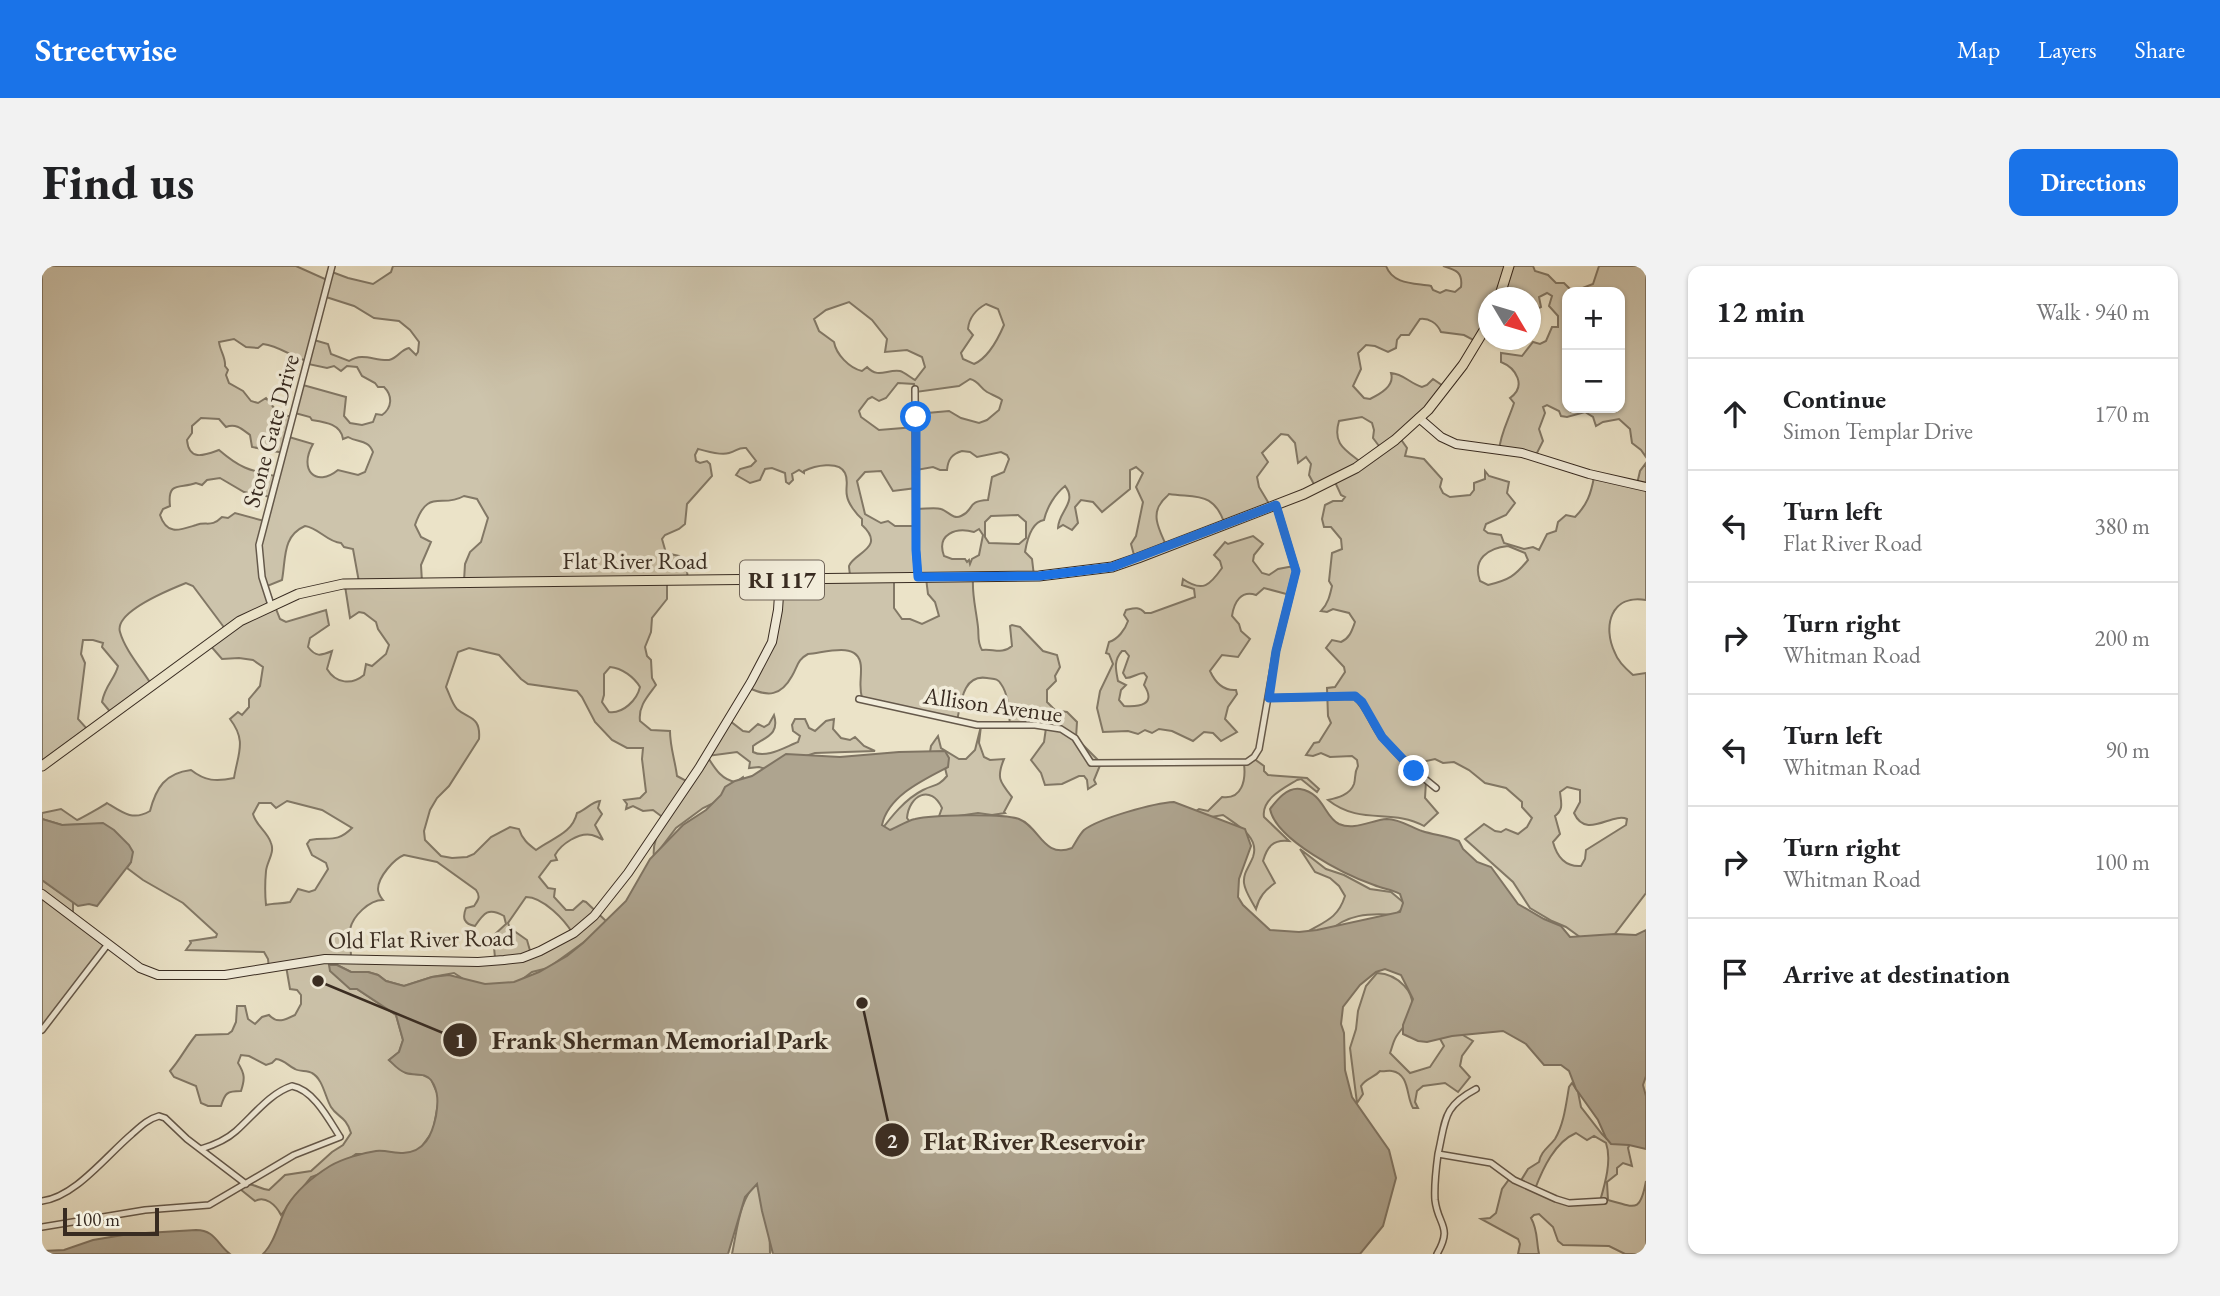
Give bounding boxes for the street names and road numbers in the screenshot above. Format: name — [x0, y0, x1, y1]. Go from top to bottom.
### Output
street label: Stone Gate Drive — [235, 351, 306, 511]
street label: Flat River Road — [562, 545, 708, 576]
road number: RI 117 — [740, 560, 824, 600]
street label: Allison Avenue — [921, 679, 1065, 730]
street label: Old Flat River Road — [328, 921, 515, 956]

